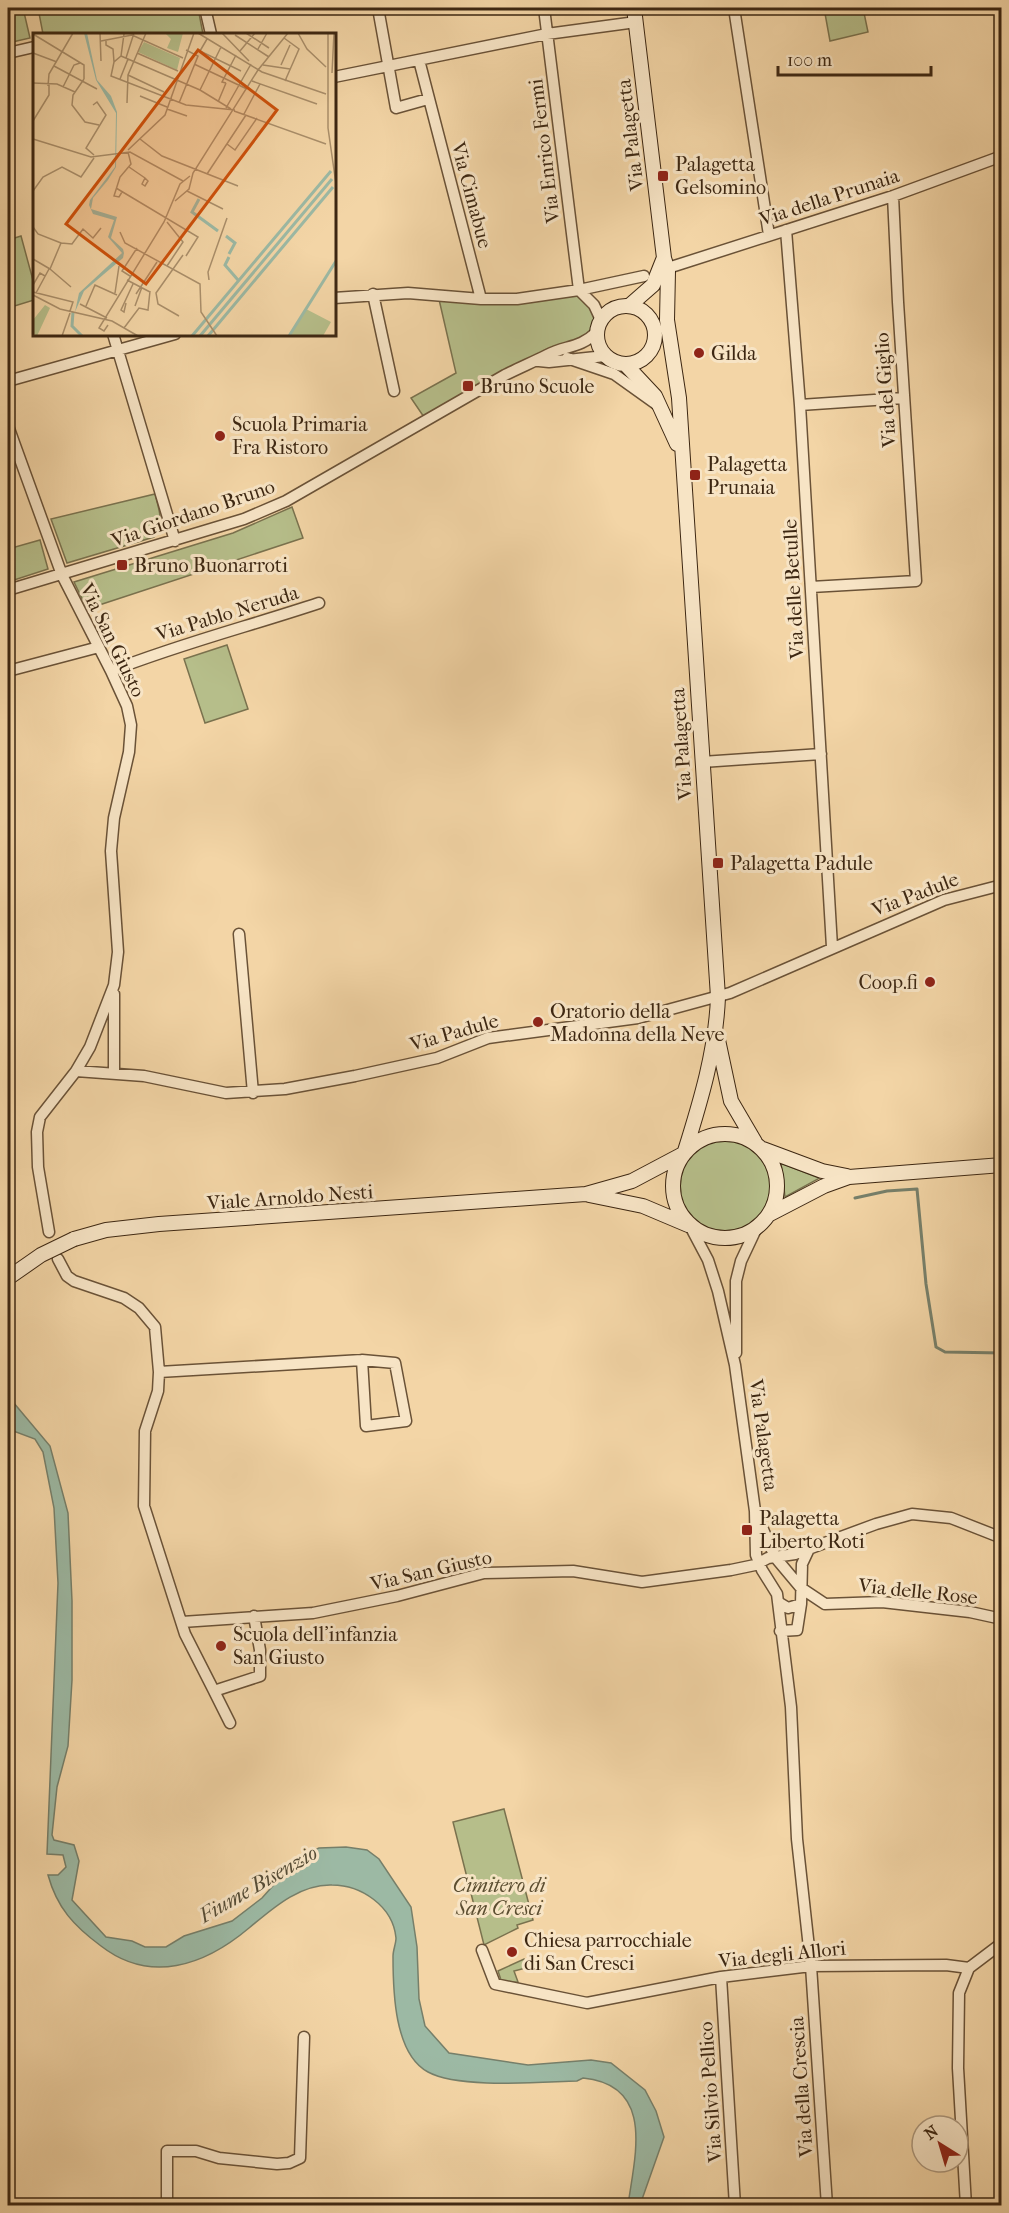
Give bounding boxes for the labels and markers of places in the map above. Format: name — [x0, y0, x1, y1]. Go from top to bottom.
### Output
place label: Palagetta Gelsomino — [675, 153, 766, 199]
marker: Palagetta Gelsomino — [656, 169, 670, 183]
place label: Gilda — [711, 342, 757, 365]
marker: Gilda — [692, 346, 706, 360]
place label: Bruno Scuole — [480, 375, 595, 398]
marker: Bruno Scuole — [461, 379, 475, 393]
place label: Scuola Primaria Fra Ristoro — [232, 413, 368, 459]
marker: Scuola Primaria Fra Ristoro — [213, 429, 227, 443]
place label: Palagetta Prunaia — [707, 453, 788, 499]
marker: Palagetta Prunaia — [688, 468, 702, 482]
place label: Bruno Buonarroti — [134, 554, 288, 577]
marker: Bruno Buonarroti — [115, 558, 129, 572]
place label: Palagetta Padule — [730, 852, 873, 875]
marker: Palagetta Padule — [711, 856, 725, 870]
place label: Coop.fi — [858, 971, 918, 994]
marker: Coop.fi — [923, 975, 937, 989]
place label: Oratorio della Madonna della Neve — [550, 1000, 725, 1046]
marker: Oratorio della Madonna della Neve — [531, 1015, 545, 1029]
place label: Palagetta Liberto Roti — [759, 1507, 865, 1553]
marker: Palagetta Liberto Roti — [740, 1523, 754, 1537]
place label: Scuola dell'infanzia San Giusto — [233, 1623, 398, 1669]
marker: Scuola dell'infanzia San Giusto — [214, 1639, 228, 1653]
place label: Chiesa parrocchiale di San Cresci — [524, 1929, 692, 1975]
marker: Chiesa parrocchiale di San Cresci — [505, 1945, 519, 1959]

